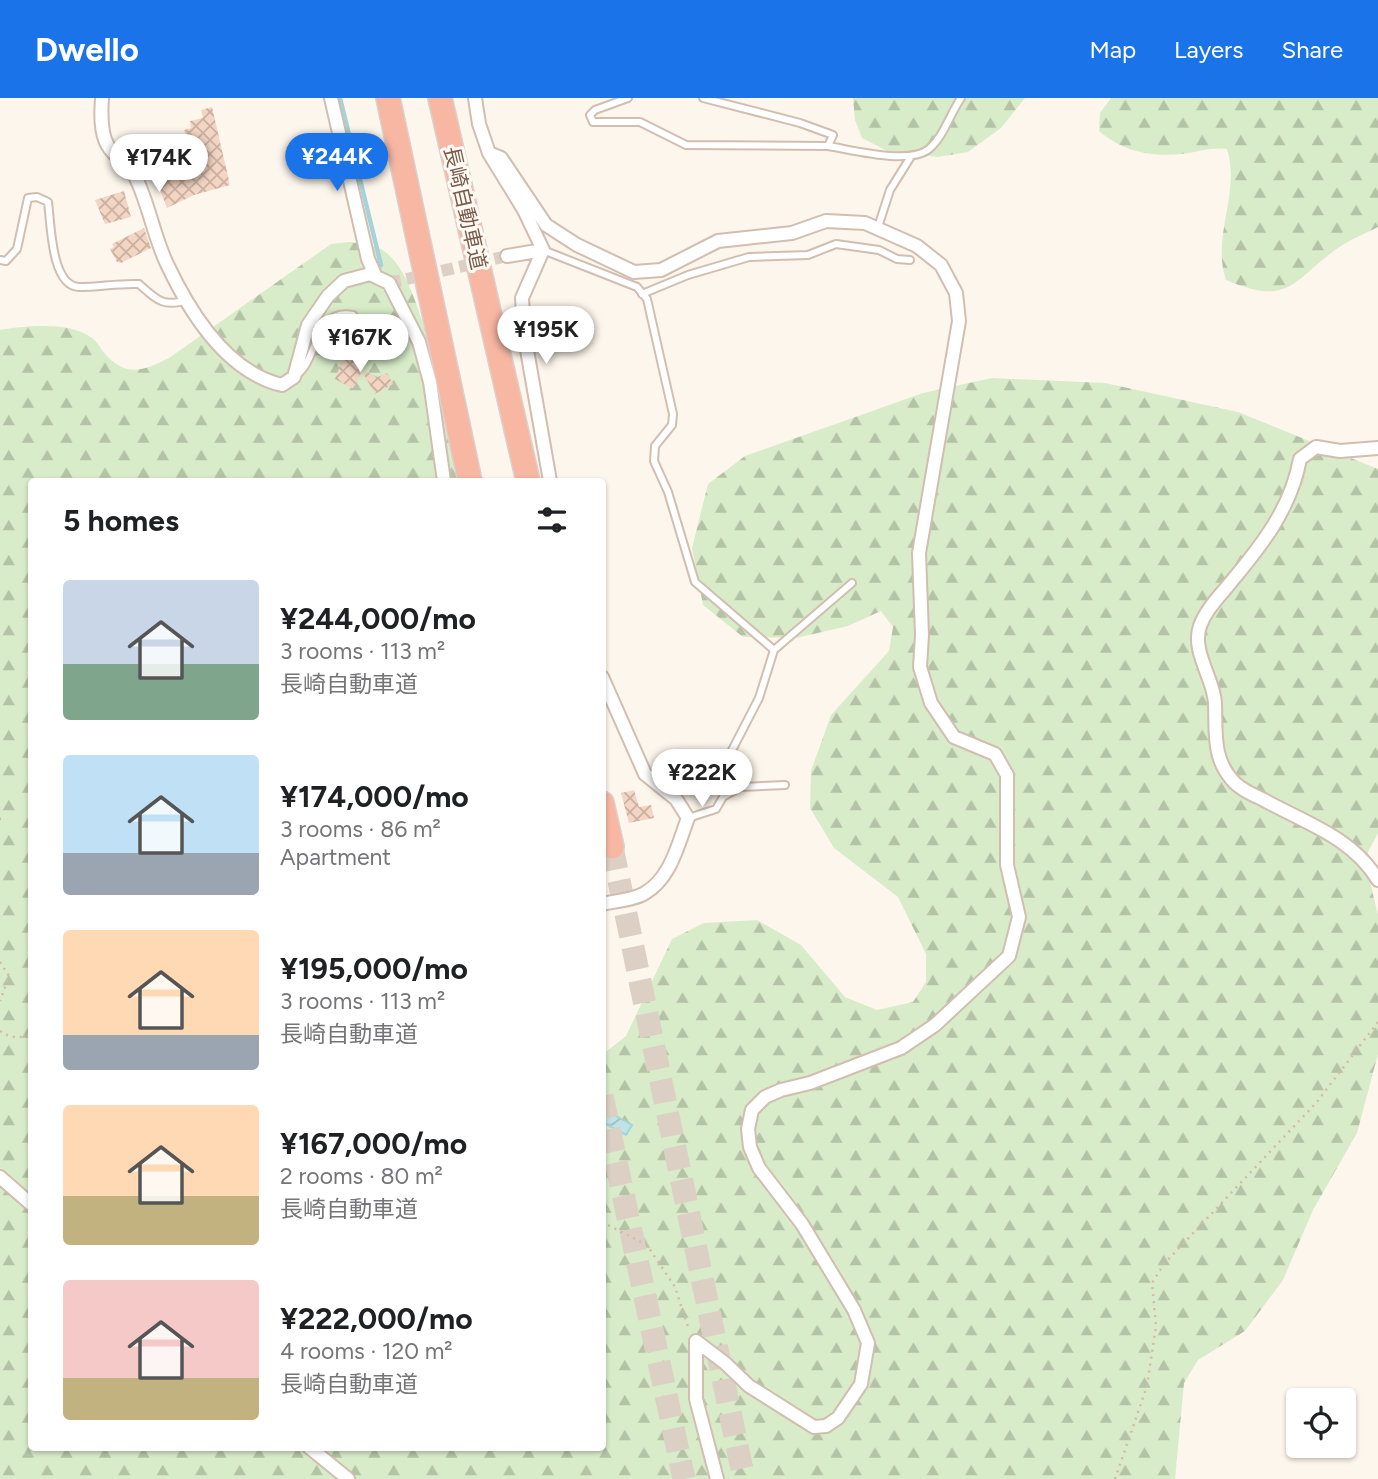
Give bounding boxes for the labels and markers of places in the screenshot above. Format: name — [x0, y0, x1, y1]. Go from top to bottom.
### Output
pin: ¥174K — [110, 134, 208, 194]
pin: ¥244K — [288, 134, 386, 193]
pin: ¥195K — [497, 306, 595, 366]
pin: ¥167K — [311, 314, 409, 374]
pin: ¥222K — [653, 750, 751, 809]

